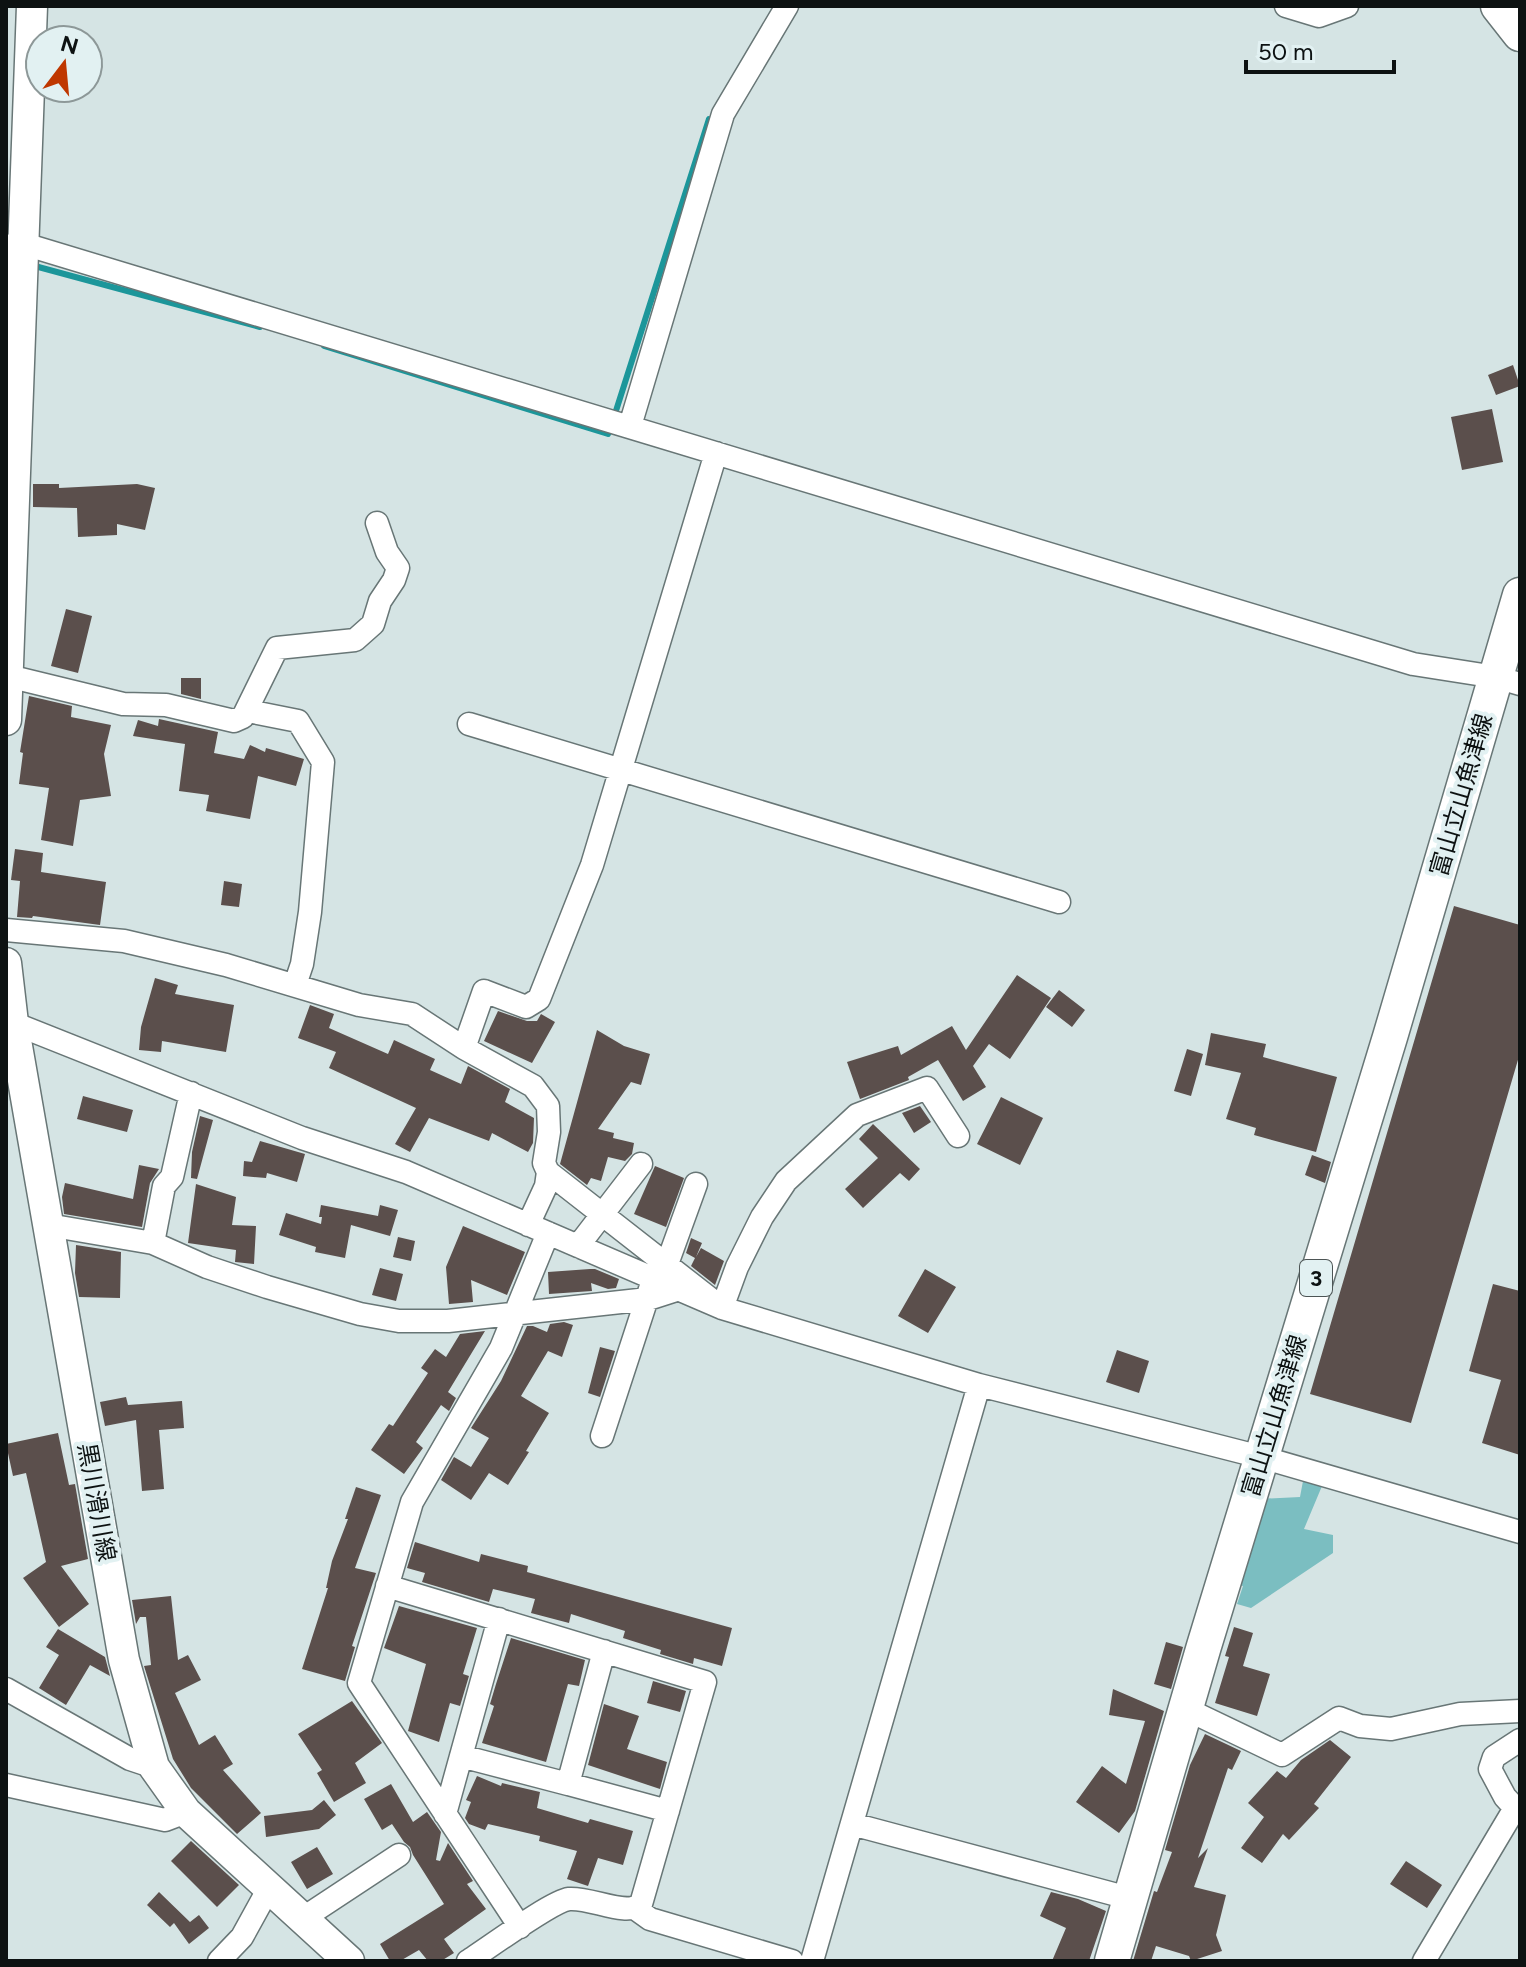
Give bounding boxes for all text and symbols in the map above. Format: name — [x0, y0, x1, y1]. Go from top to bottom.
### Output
north arrow — [24, 24, 104, 104]
scale bar — [1246, 24, 1394, 74]
text: N — [57, 30, 81, 61]
text: 50 m — [1258, 37, 1314, 66]
street label: 富山立山魚津線 — [1424, 710, 1498, 880]
road number: 3 — [1300, 1260, 1332, 1296]
street label: 富山立山魚津線 — [1236, 1331, 1312, 1501]
street label: 黒川滑川線 — [72, 1440, 122, 1564]

